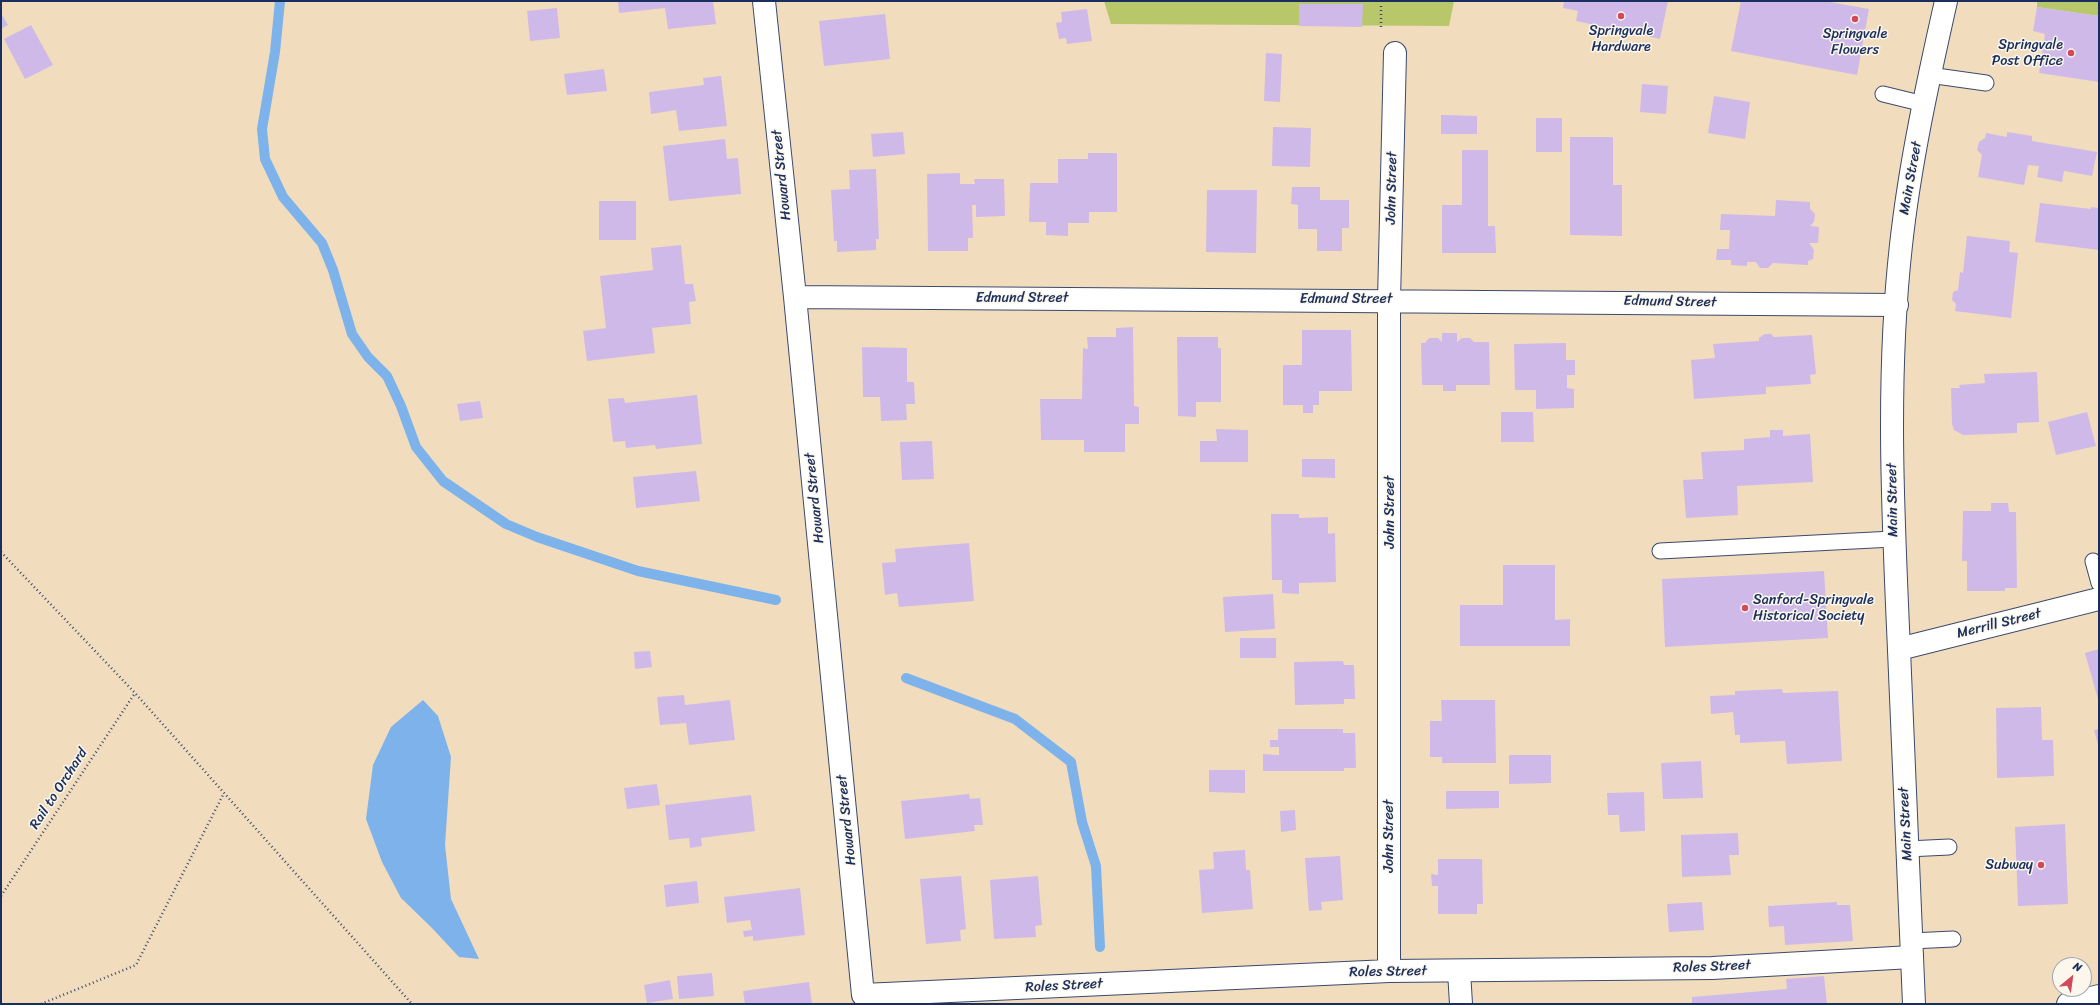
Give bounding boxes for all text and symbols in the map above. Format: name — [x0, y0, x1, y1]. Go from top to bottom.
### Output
marker: Springvale Hardware — [1616, 11, 1626, 21]
marker: Springvale Flowers — [1850, 14, 1860, 24]
place label: Springvale Hardware — [1589, 23, 1653, 56]
place label: Springvale Flowers — [1823, 26, 1887, 58]
place label: Springvale Post Office — [1992, 37, 2063, 70]
marker: Springvale Post Office — [2066, 48, 2076, 58]
street label: Howard Street — [769, 129, 795, 221]
street label: Main Street — [1896, 140, 1926, 216]
street label: John Street — [1383, 151, 1401, 225]
street label: Edmund Street — [976, 290, 1068, 306]
street label: Edmund Street — [1300, 291, 1392, 307]
street label: Edmund Street — [1624, 293, 1716, 311]
street label: Howard Street — [802, 452, 828, 544]
street label: Main Street — [1884, 463, 1902, 537]
street label: John Street — [1382, 476, 1398, 548]
place label: Sanford-Springvale Historical Society — [1753, 592, 1874, 624]
marker: Sanford-Springvale Historical Society — [1740, 603, 1750, 613]
street label: Merrill Street — [1955, 605, 2043, 643]
street label: Rail to Orchard — [27, 745, 91, 833]
street label: Howard Street — [834, 774, 860, 866]
street label: Main Street — [1896, 787, 1916, 861]
street label: John Street — [1381, 800, 1397, 872]
place label: Subway — [1985, 857, 2033, 873]
marker: Subway — [2036, 860, 2046, 870]
street label: Roles Street — [1673, 957, 1751, 977]
north arrow — [2052, 957, 2092, 997]
text: N — [2070, 957, 2086, 977]
street label: Roles Street — [1349, 963, 1427, 981]
street label: Roles Street — [1025, 976, 1103, 996]

